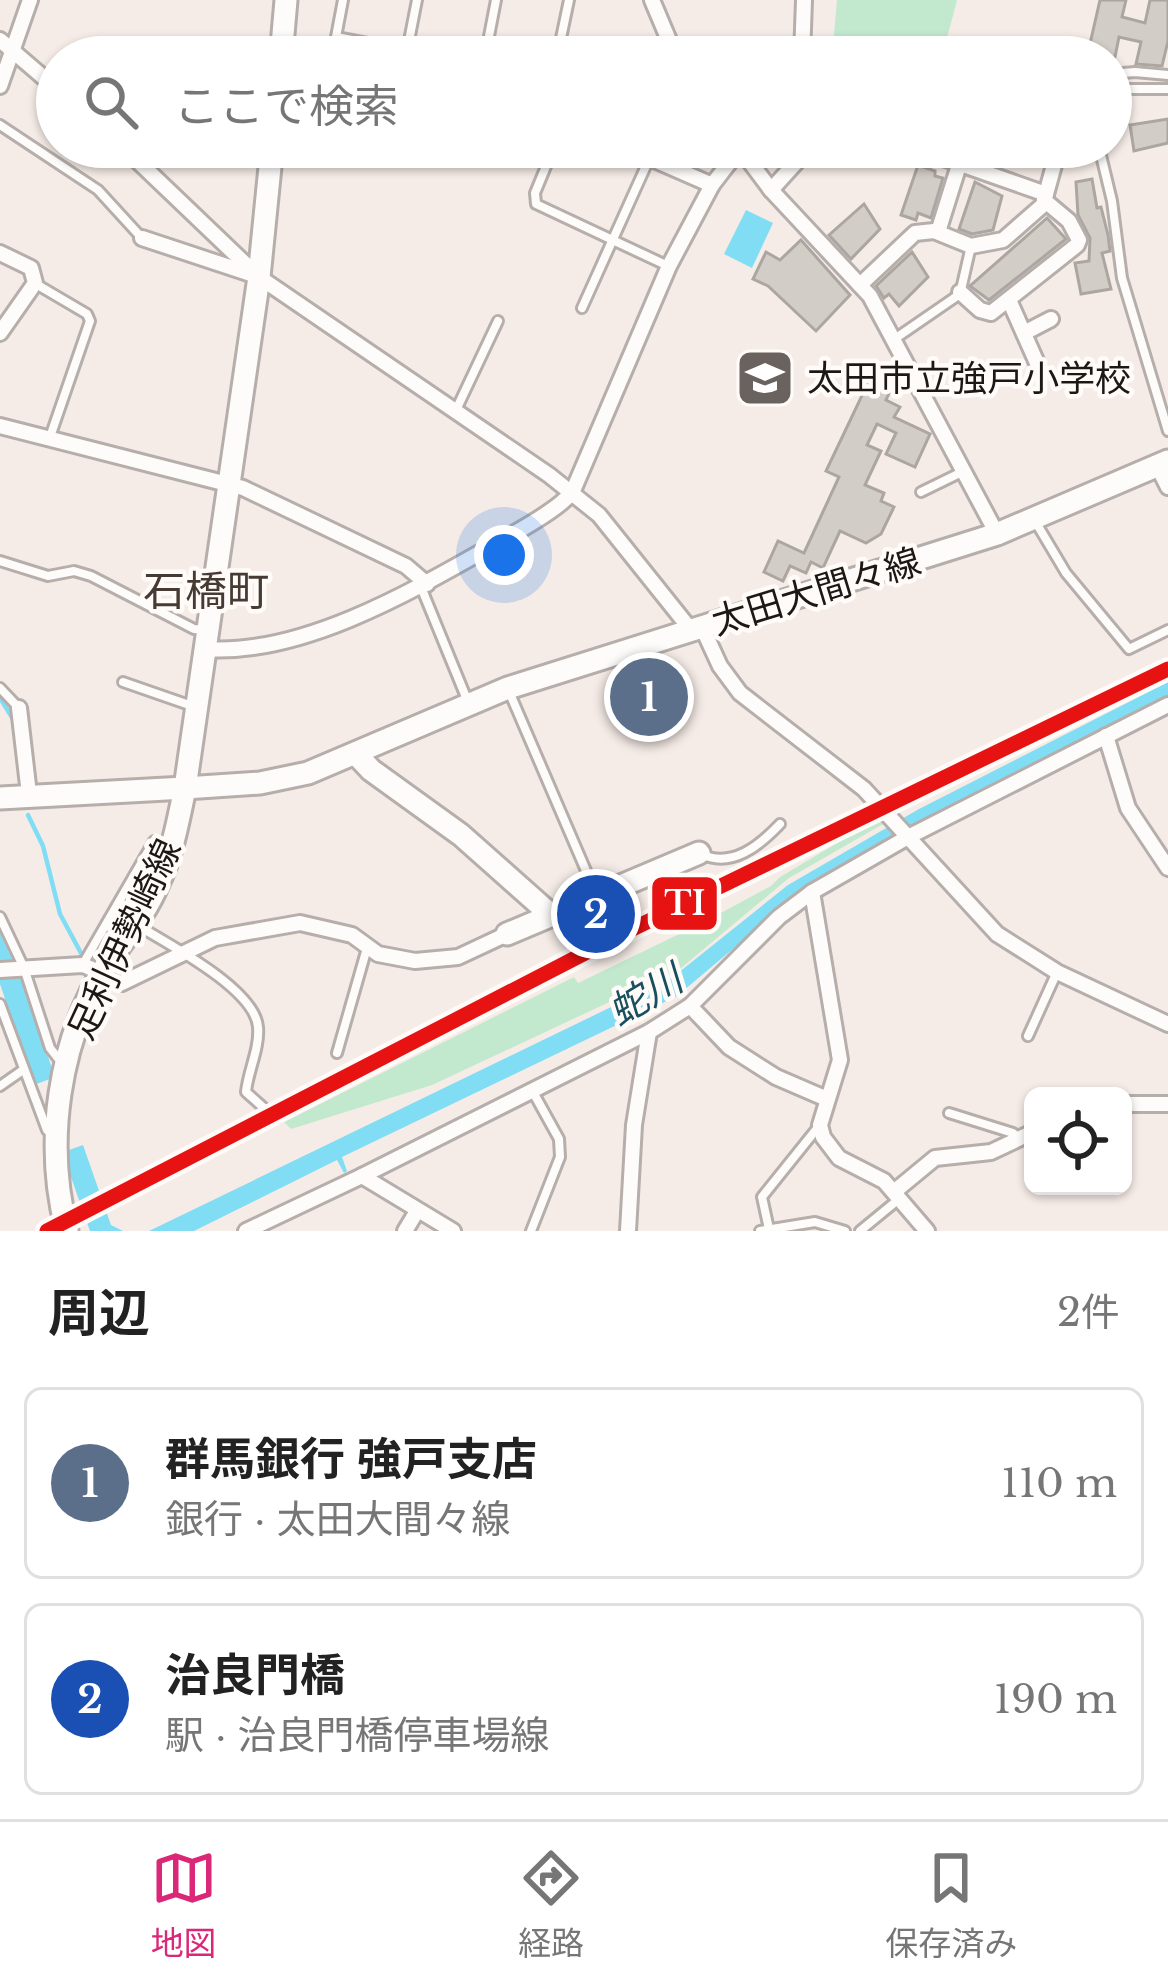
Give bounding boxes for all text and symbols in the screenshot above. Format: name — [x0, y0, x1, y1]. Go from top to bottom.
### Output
search box — [36, 36, 1132, 168]
icon: search — [78, 69, 144, 135]
text: ここで検索 — [174, 78, 399, 134]
school or university icon: 太田市立強戸小学校 — [734, 347, 796, 409]
place label: 太田市立強戸小学校 — [807, 356, 1131, 401]
your location — [474, 525, 534, 585]
street label: 太田大間々線 — [706, 538, 926, 645]
district label: 石橋町 — [143, 565, 269, 617]
pin: 1 — [610, 652, 688, 742]
street label: 足利伊勢崎線 — [58, 832, 190, 1047]
pin: 2 — [557, 869, 635, 959]
line badge: TI — [650, 875, 719, 932]
text: TI — [664, 883, 706, 924]
water label: 蛇川 — [599, 952, 695, 1037]
map controls — [1024, 1087, 1132, 1195]
button: locate — [1024, 1087, 1132, 1195]
text: 周辺 — [48, 1282, 150, 1345]
text: 2件 — [1057, 1288, 1120, 1337]
text: 群馬銀行 強戸支店 — [165, 1431, 537, 1487]
text: 1 — [81, 1459, 99, 1508]
text: 110 m — [1001, 1459, 1117, 1508]
text: 銀行 · 太田大間々線 — [165, 1495, 511, 1544]
text: 治良門橋 — [165, 1647, 345, 1703]
text: 2 — [77, 1675, 103, 1724]
text: 190 m — [994, 1675, 1117, 1724]
text: 駅 · 治良門橋停車場線 — [165, 1711, 550, 1760]
tab: 地図 — [151, 1845, 217, 1965]
tab: 経路 — [518, 1845, 584, 1965]
tab: 保存済み — [885, 1845, 1017, 1965]

